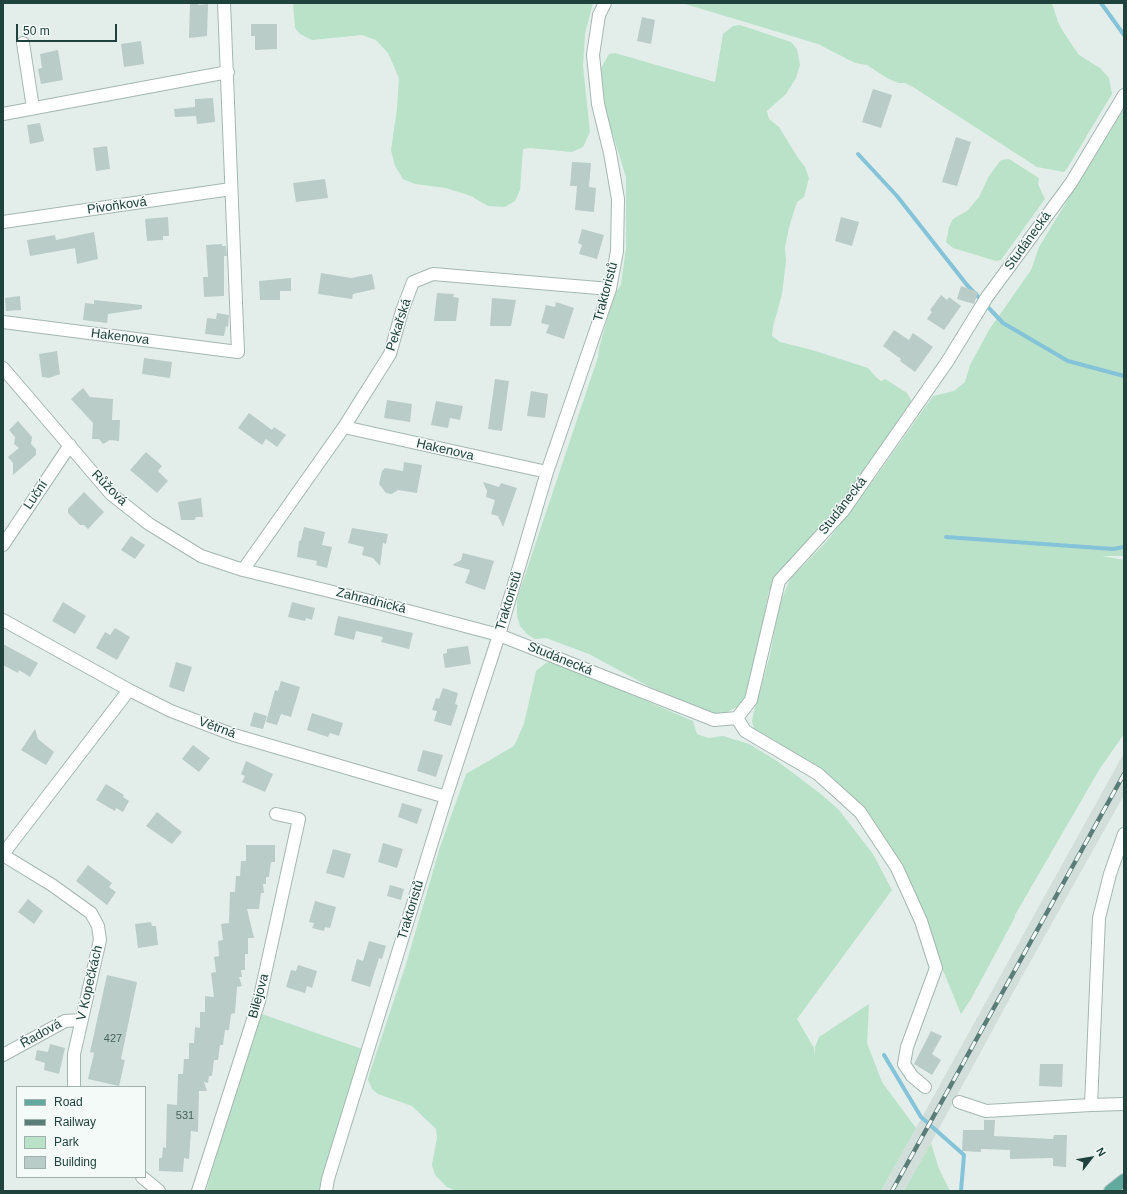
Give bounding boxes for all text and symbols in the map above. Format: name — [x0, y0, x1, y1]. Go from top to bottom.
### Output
scale bar — [18, 16, 119, 42]
text: 50 m — [23, 24, 50, 38]
street label: Pivoňková — [86, 194, 148, 218]
street label: Studánecká — [1002, 209, 1054, 273]
street label: Traktoristů — [591, 261, 621, 323]
street label: Pekařská — [383, 297, 415, 353]
street label: Hakenova — [90, 326, 150, 348]
street label: Hakenova — [415, 436, 475, 464]
street label: Růžová — [88, 467, 130, 509]
street label: Studánecká — [816, 474, 870, 538]
street label: Luční — [21, 477, 51, 513]
street label: Traktoristů — [493, 570, 525, 632]
street label: Zahradnická — [334, 585, 408, 617]
street label: Studánecká — [525, 639, 595, 679]
street label: Větrná — [196, 714, 238, 742]
street label: Traktoristů — [395, 879, 427, 941]
street label: V Kopečkách — [74, 944, 106, 1022]
street label: Bilejova — [246, 972, 272, 1020]
street label: Řadová — [18, 1016, 64, 1052]
house number: 427 — [104, 1032, 122, 1046]
legend — [16, 1086, 146, 1178]
text: Road — [54, 1095, 83, 1109]
house number: 531 — [176, 1109, 194, 1123]
text: Railway — [54, 1115, 96, 1129]
text: Park — [54, 1135, 79, 1149]
north arrow — [1071, 1138, 1111, 1178]
text: N — [1094, 1145, 1108, 1158]
text: Building — [54, 1155, 97, 1169]

